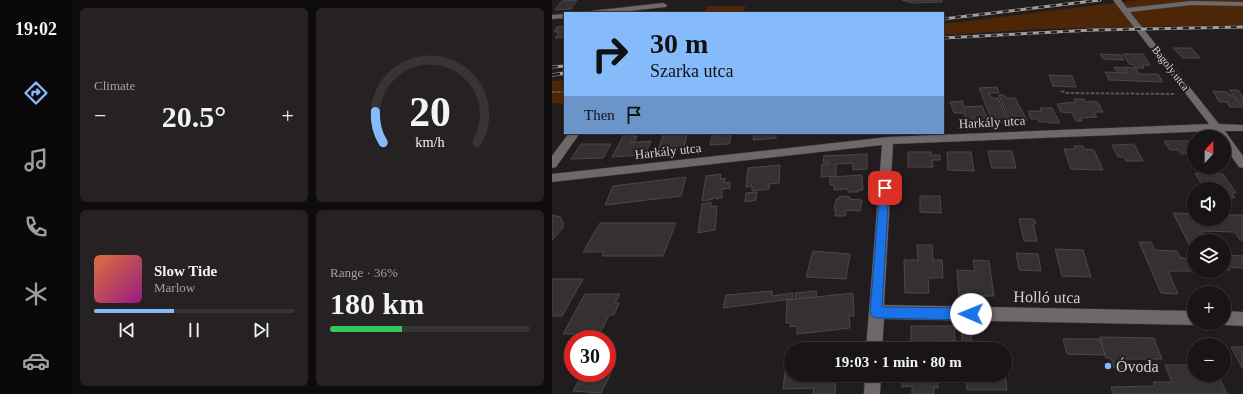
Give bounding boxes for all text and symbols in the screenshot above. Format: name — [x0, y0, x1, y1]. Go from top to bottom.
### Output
text: 19:02 — [15, 19, 57, 39]
icon: right — [584, 28, 636, 80]
text: 30 m — [650, 28, 708, 59]
street label: Bagoly utca — [1150, 43, 1192, 93]
text: Szarka utca — [650, 61, 733, 81]
text: Climate — [94, 78, 135, 93]
icon: directions — [22, 79, 50, 107]
text: 20 — [409, 89, 451, 135]
text: 20.5° — [162, 100, 226, 133]
text: − — [94, 103, 106, 128]
text: + — [282, 103, 294, 128]
icon: arrive — [623, 104, 645, 126]
text: Then — [584, 107, 615, 123]
street label: Harkály utca — [958, 113, 1026, 131]
north arrow — [1187, 130, 1231, 174]
map controls — [1187, 130, 1231, 382]
text: km/h — [415, 134, 445, 150]
street label: Harkály utca — [634, 140, 702, 162]
icon: music — [22, 146, 50, 174]
pin — [868, 171, 902, 205]
icon: arrive — [874, 177, 896, 199]
button: sound — [1187, 182, 1231, 226]
icon: phone — [22, 213, 50, 241]
button: layers — [1187, 234, 1231, 278]
text: Slow Tide — [154, 263, 217, 279]
text: Range · 36% — [330, 265, 398, 280]
icon: climate — [22, 280, 50, 308]
text: Marlow — [154, 280, 195, 295]
button: + — [1187, 286, 1231, 330]
text: 180 km — [330, 287, 424, 320]
street label: Holló utca — [1013, 288, 1081, 306]
position arrow — [950, 293, 992, 335]
icon: previous — [116, 319, 138, 341]
icon: pause — [183, 319, 205, 341]
icon: next — [250, 319, 272, 341]
speed limit sign: 30 — [564, 330, 616, 382]
button: − — [1187, 338, 1231, 382]
icon: car — [22, 347, 50, 375]
text: 19:03 · 1 min · 80 m — [834, 354, 962, 370]
place label: Óvoda — [1116, 357, 1159, 375]
marker: Óvoda — [1103, 361, 1113, 371]

